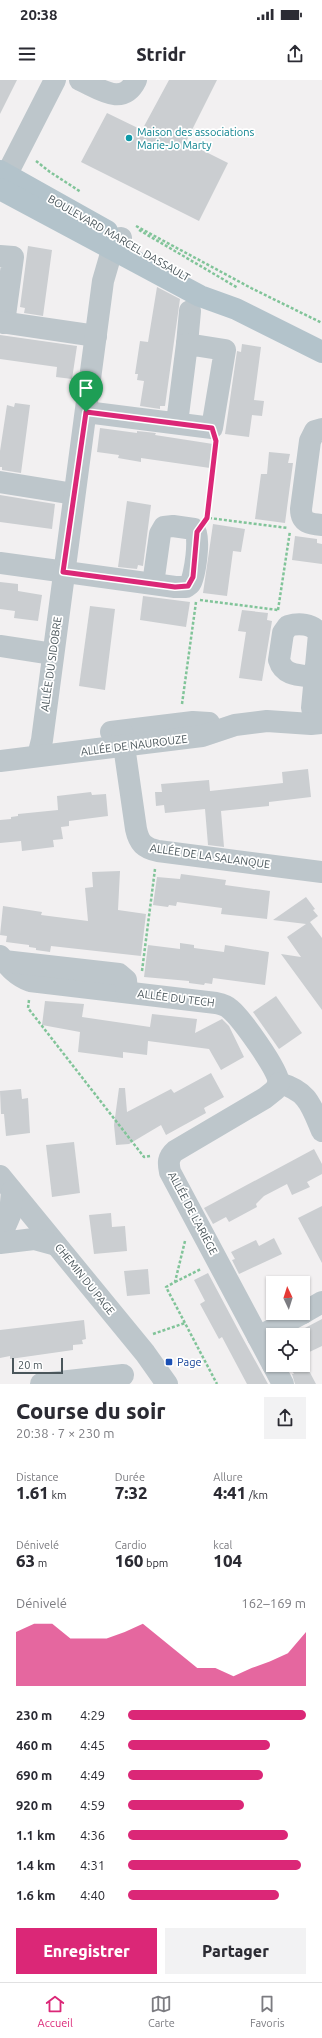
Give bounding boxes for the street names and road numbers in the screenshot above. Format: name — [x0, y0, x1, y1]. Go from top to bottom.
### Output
street label: BOULEVARD MARCEL DASSAULT — [46, 192, 192, 284]
street label: ALLÉE DU SIDOBRE — [37, 616, 64, 712]
street label: ALLÉE DE NAUROUZE — [80, 732, 188, 758]
street label: ALLÉE DE LA SALANQUE — [149, 841, 271, 870]
street label: ALLÉE DU TECH — [137, 986, 215, 1009]
street label: ALLÉE DE L'ARIÈGE — [166, 1169, 221, 1257]
street label: CHEMIN DU PAGE — [53, 1241, 117, 1317]

